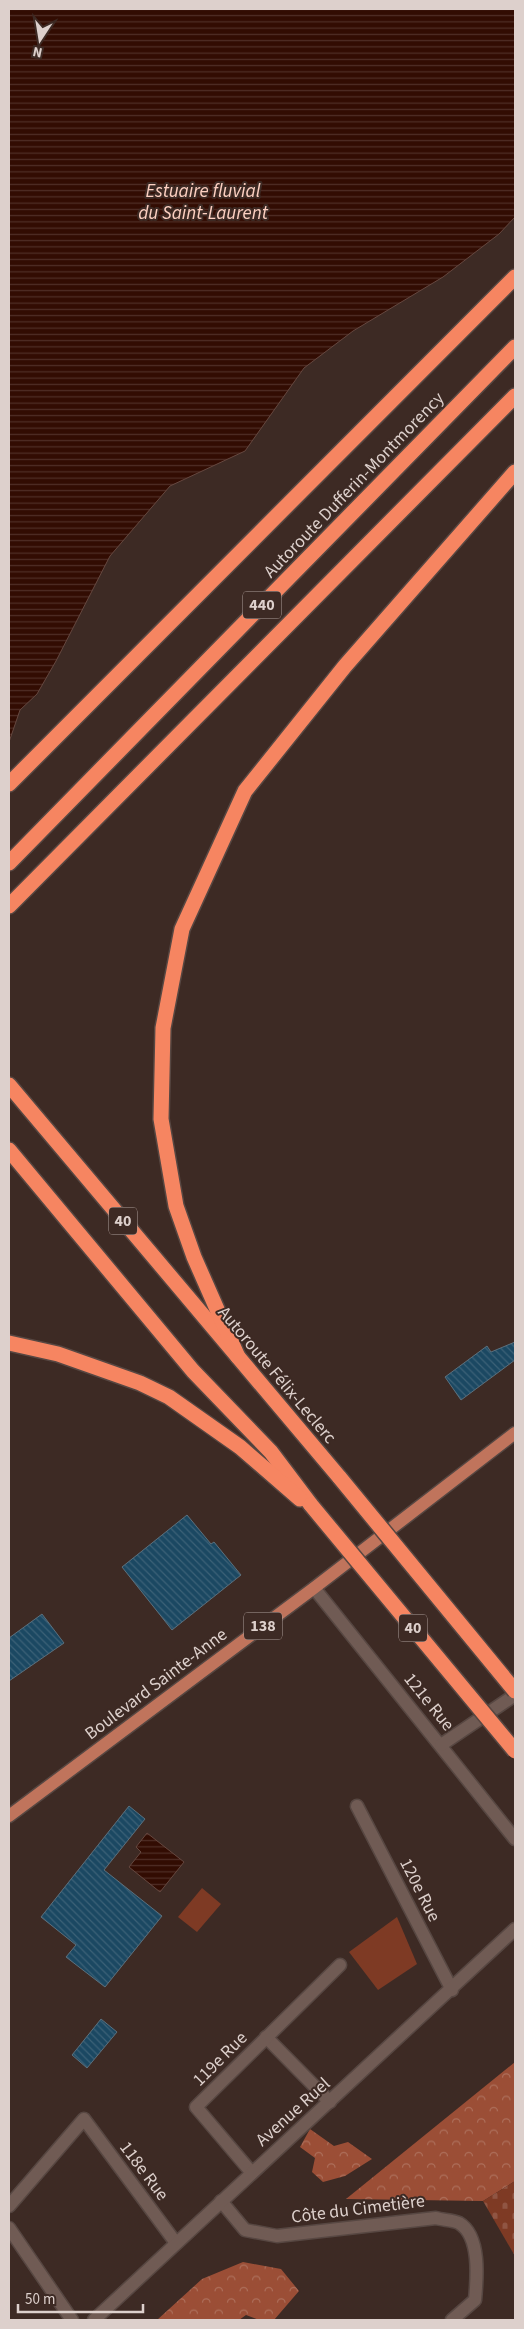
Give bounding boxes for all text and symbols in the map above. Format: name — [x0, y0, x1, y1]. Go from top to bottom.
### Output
north arrow — [15, 15, 65, 65]
text: N — [31, 41, 44, 62]
water label: Estuaire fluvial du Saint-Laurent — [138, 178, 269, 227]
street label: Autoroute Dufferin-Montmorency — [258, 386, 450, 584]
road number: 440 — [243, 592, 281, 618]
road number: 40 — [109, 1208, 137, 1234]
street label: Autoroute Félix-Leclerc — [212, 1301, 342, 1449]
road number: 138 — [244, 1612, 282, 1640]
road number: 40 — [399, 1615, 427, 1642]
street label: Boulevard Sainte-Anne — [80, 1622, 232, 1746]
street label: 121e Rue — [398, 1668, 460, 1736]
street label: 120e Rue — [393, 1854, 447, 1926]
street label: 119e Rue — [187, 2026, 253, 2092]
street label: Avenue Ruel — [250, 2072, 336, 2152]
street label: 118e Rue — [113, 2136, 175, 2206]
street label: Côte du Cimetière — [290, 2188, 426, 2230]
scale bar — [18, 2282, 142, 2314]
text: 50 m — [25, 2289, 55, 2310]

